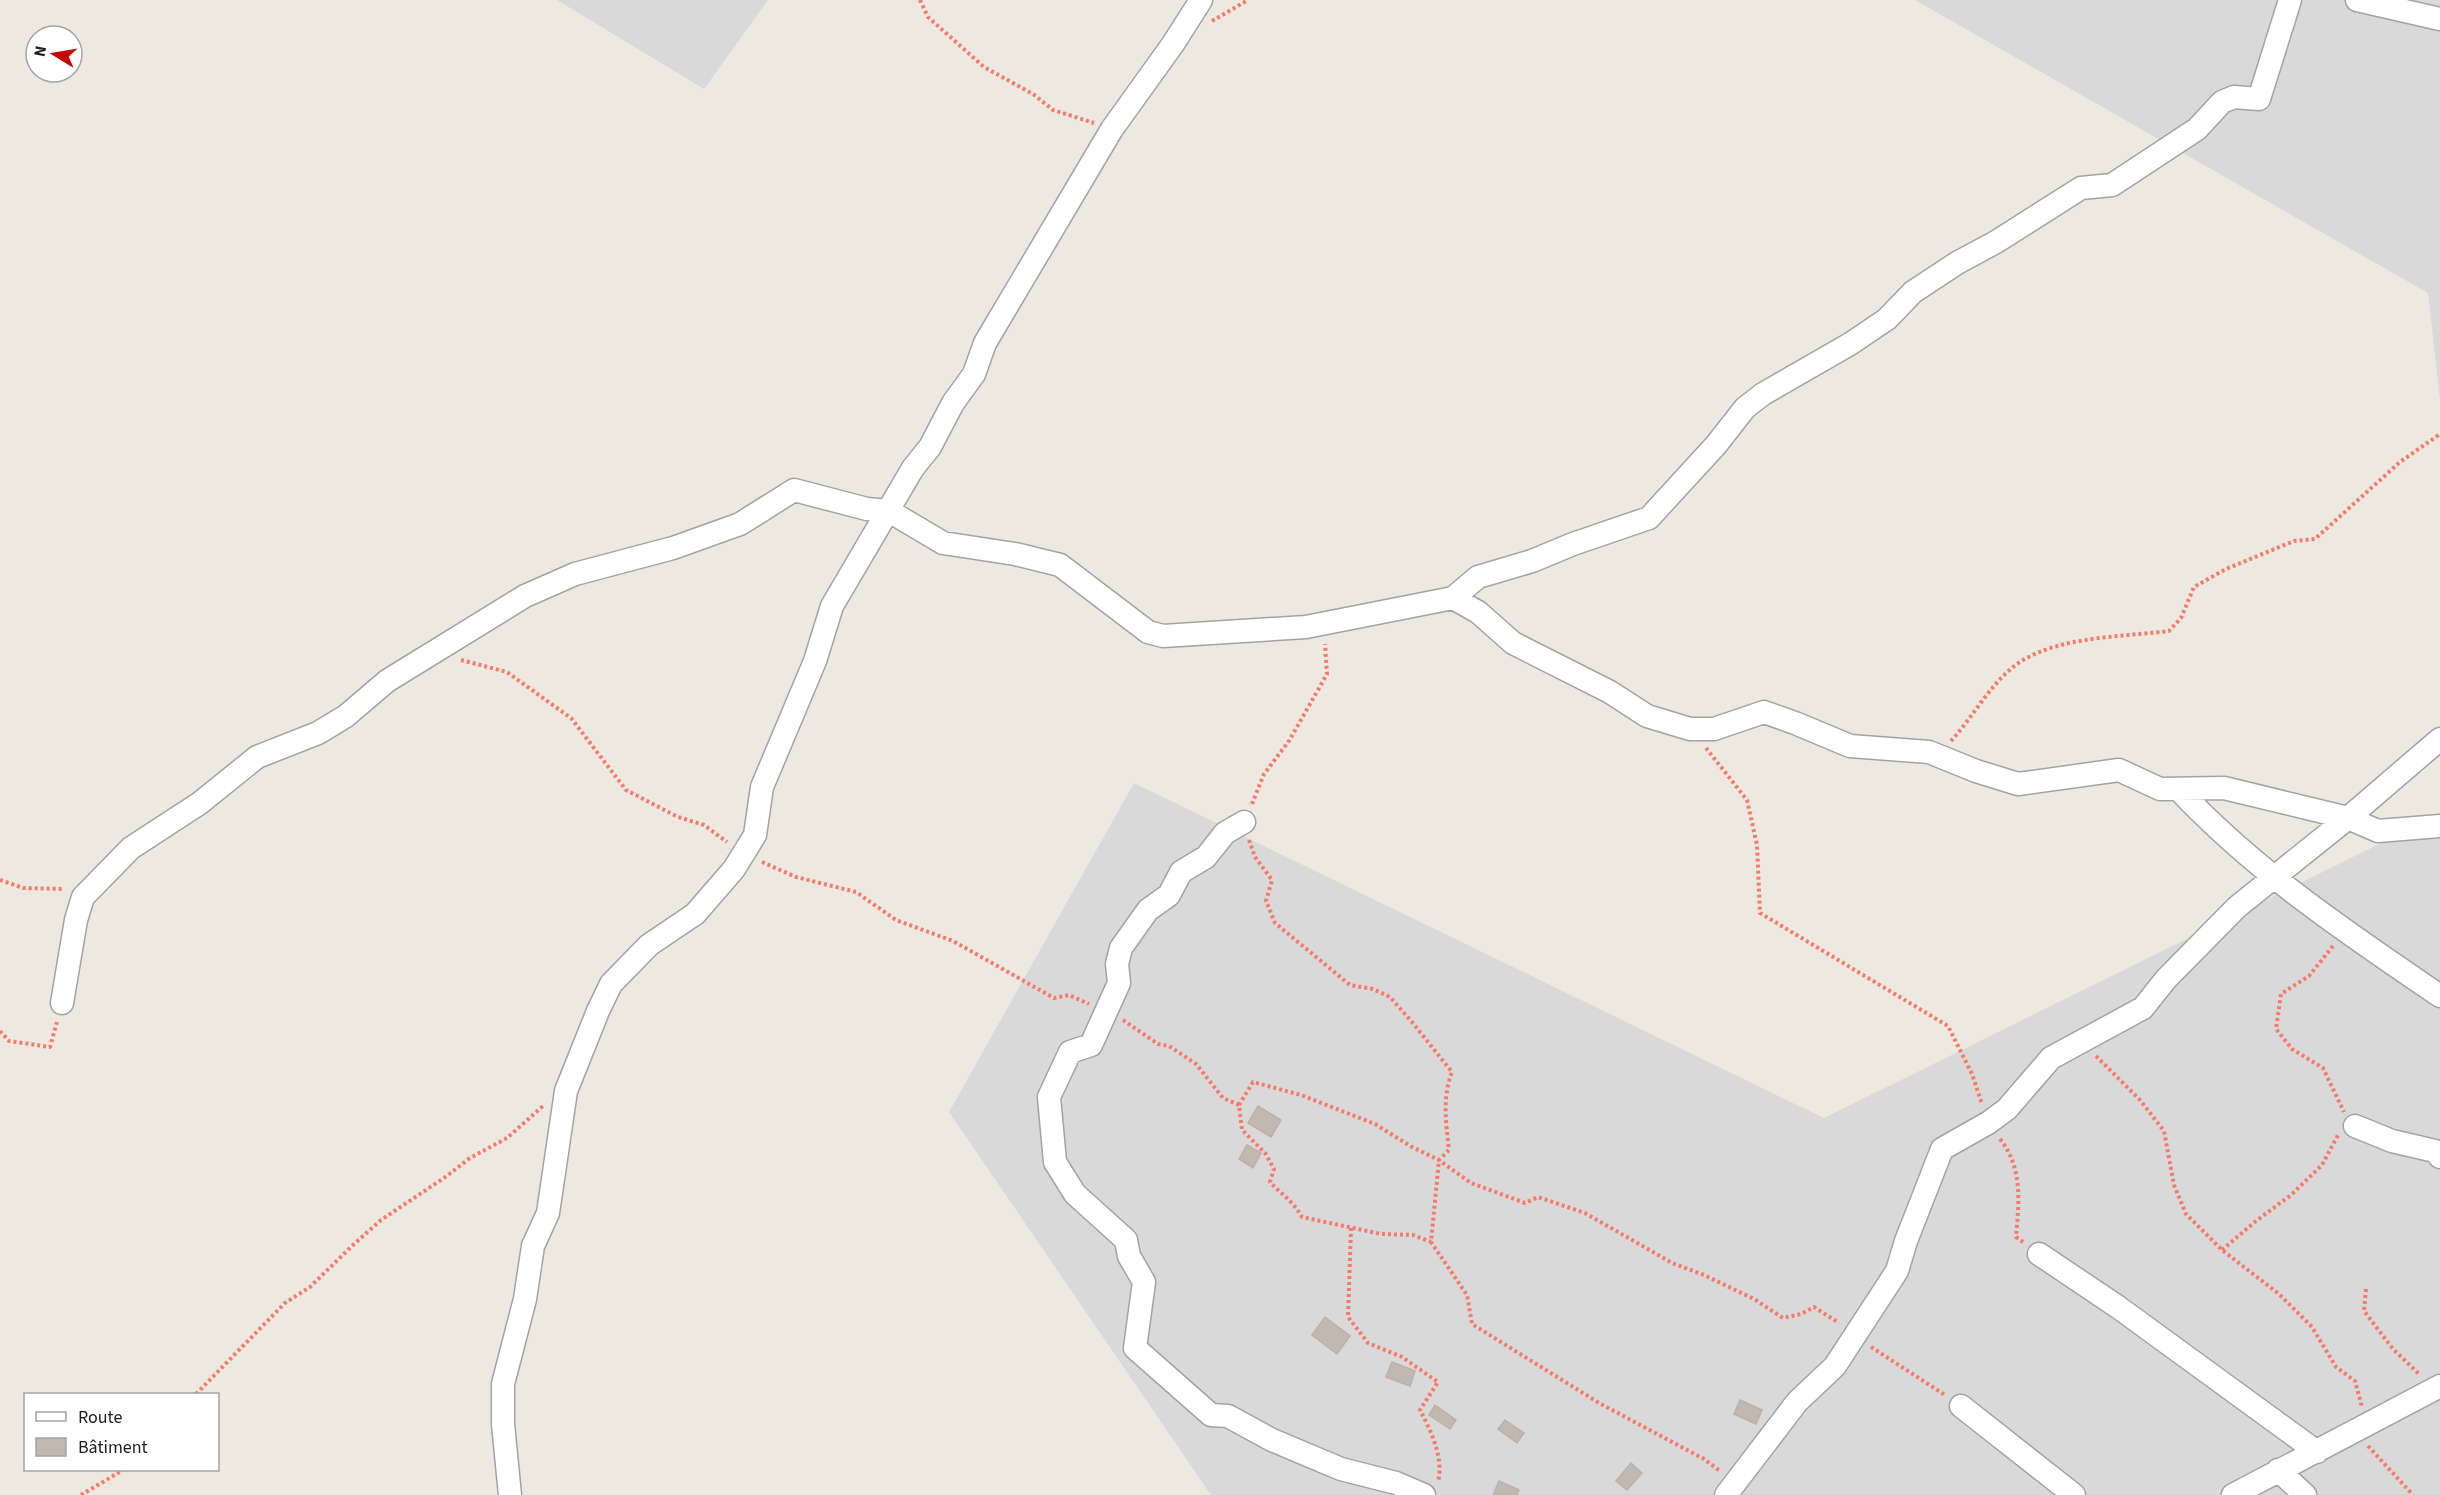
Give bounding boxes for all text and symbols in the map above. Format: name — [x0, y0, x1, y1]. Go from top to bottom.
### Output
north arrow — [24, 24, 84, 84]
text: N — [28, 44, 52, 59]
legend — [24, 1393, 219, 1471]
text: Route — [78, 1405, 122, 1430]
text: Bâtiment — [78, 1435, 148, 1460]

